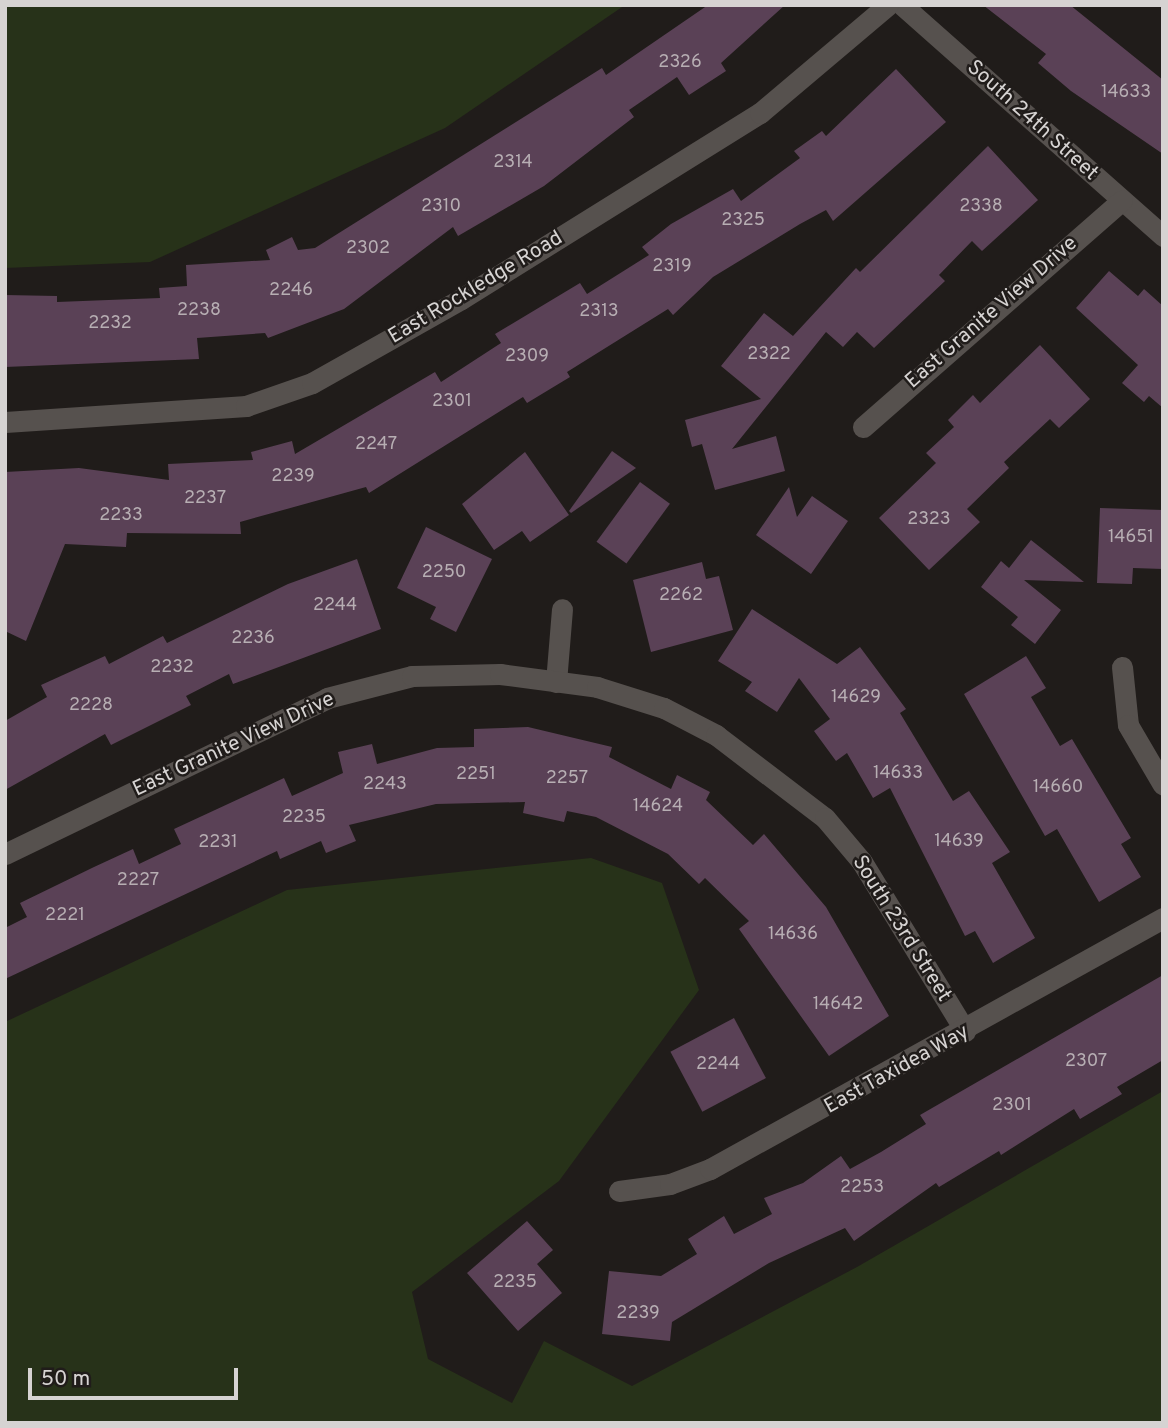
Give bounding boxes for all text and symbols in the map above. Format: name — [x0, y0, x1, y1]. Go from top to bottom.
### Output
house number: 2326 — [658, 52, 702, 74]
street label: South 24th Street — [961, 55, 1103, 187]
house number: 14633 — [1101, 82, 1151, 104]
house number: 2314 — [493, 152, 533, 174]
house number: 2310 — [421, 196, 461, 218]
house number: 2338 — [959, 196, 1003, 218]
house number: 2325 — [721, 210, 765, 232]
street label: East Rockledge Road — [384, 226, 568, 350]
street label: East Granite View Drive — [901, 231, 1083, 395]
house number: 2302 — [346, 238, 390, 260]
house number: 2319 — [652, 256, 692, 278]
house number: 2246 — [269, 280, 313, 302]
house number: 2238 — [177, 300, 221, 322]
house number: 2313 — [579, 301, 619, 323]
house number: 2232 — [88, 313, 132, 335]
house number: 2322 — [747, 344, 791, 366]
house number: 2309 — [505, 346, 549, 368]
house number: 2301 — [432, 391, 472, 413]
house number: 2247 — [355, 434, 397, 456]
house number: 2239 — [271, 466, 315, 488]
house number: 2237 — [184, 488, 226, 510]
house number: 2233 — [99, 505, 143, 527]
house number: 2323 — [907, 509, 951, 531]
house number: 14651 — [1108, 527, 1154, 549]
house number: 2250 — [422, 562, 466, 584]
house number: 2262 — [659, 585, 703, 607]
house number: 2244 — [313, 595, 357, 617]
house number: 2236 — [231, 628, 275, 650]
house number: 2232 — [150, 657, 194, 679]
street label: East Granite View Drive — [129, 687, 339, 803]
house number: 14629 — [831, 687, 881, 709]
house number: 2228 — [69, 695, 113, 717]
house number: 14633 — [873, 763, 923, 785]
house number: 2251 — [456, 764, 496, 786]
house number: 2257 — [546, 768, 588, 790]
house number: 2243 — [363, 774, 407, 796]
house number: 14660 — [1033, 777, 1083, 799]
house number: 14624 — [633, 796, 683, 818]
house number: 2235 — [282, 807, 326, 829]
house number: 14639 — [934, 831, 984, 853]
house number: 2231 — [198, 832, 238, 854]
street label: South 23rd Street — [846, 851, 956, 1007]
house number: 2227 — [117, 870, 159, 892]
house number: 2221 — [45, 905, 85, 927]
house number: 14636 — [768, 924, 818, 946]
house number: 14642 — [813, 994, 863, 1016]
street label: East Taxidea Way — [820, 1020, 974, 1120]
house number: 2307 — [1065, 1051, 1107, 1073]
house number: 2244 — [696, 1054, 740, 1076]
house number: 2301 — [992, 1095, 1032, 1117]
house number: 2253 — [840, 1177, 884, 1199]
house number: 2235 — [493, 1272, 537, 1294]
house number: 2239 — [616, 1303, 660, 1325]
scale bar — [32, 1354, 242, 1398]
text: 50 m — [41, 1366, 90, 1393]

